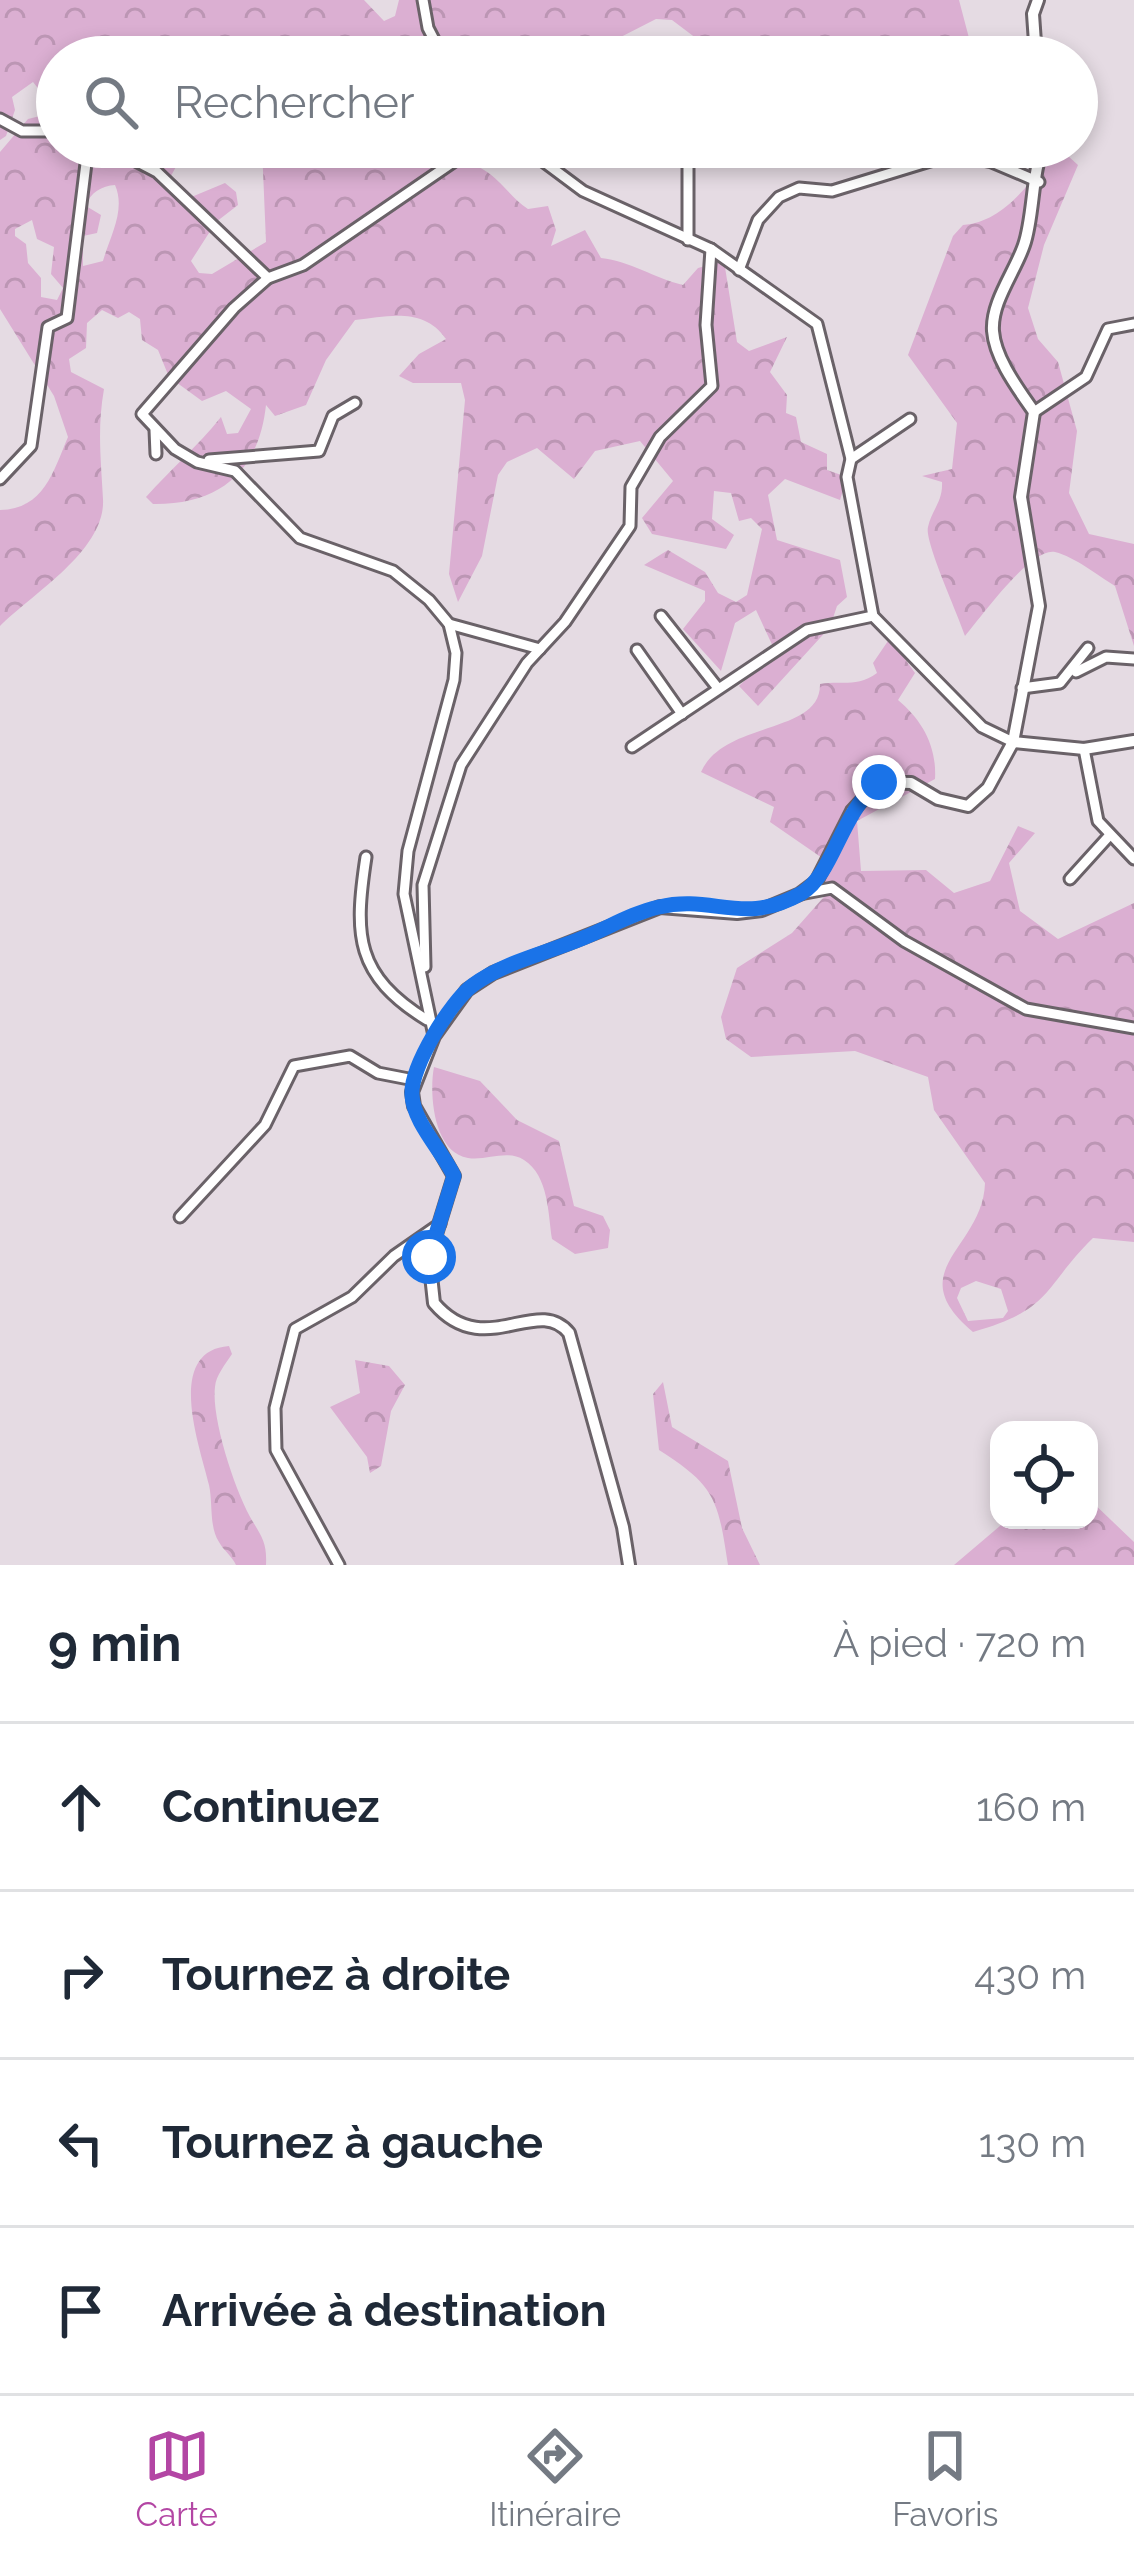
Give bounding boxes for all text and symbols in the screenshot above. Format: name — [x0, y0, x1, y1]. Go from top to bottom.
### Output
search box — [36, 36, 1098, 168]
icon: search — [78, 69, 144, 135]
text: Rechercher — [174, 76, 415, 129]
route end — [852, 755, 906, 809]
route start — [402, 1230, 456, 1284]
map controls — [990, 1421, 1098, 1529]
button: locate — [990, 1421, 1098, 1529]
text: 9 min — [48, 1613, 182, 1673]
text: À pied · 720 m — [833, 1620, 1086, 1666]
icon: ahead — [48, 1774, 114, 1840]
text: Continuez — [162, 1780, 380, 1833]
text: 160 m — [976, 1784, 1086, 1830]
icon: right — [48, 1942, 114, 2008]
text: Tournez à droite — [162, 1948, 510, 2001]
text: 430 m — [974, 1952, 1086, 1998]
icon: left — [48, 2110, 114, 2176]
text: Tournez à gauche — [162, 2116, 543, 2169]
text: 130 m — [979, 2120, 1086, 2166]
icon: arrive — [48, 2278, 114, 2344]
text: Arrivée à destination — [162, 2284, 607, 2337]
tab: Carte — [136, 2423, 218, 2534]
tab: Itinéraire — [489, 2423, 621, 2534]
tab: Favoris — [892, 2423, 998, 2534]

